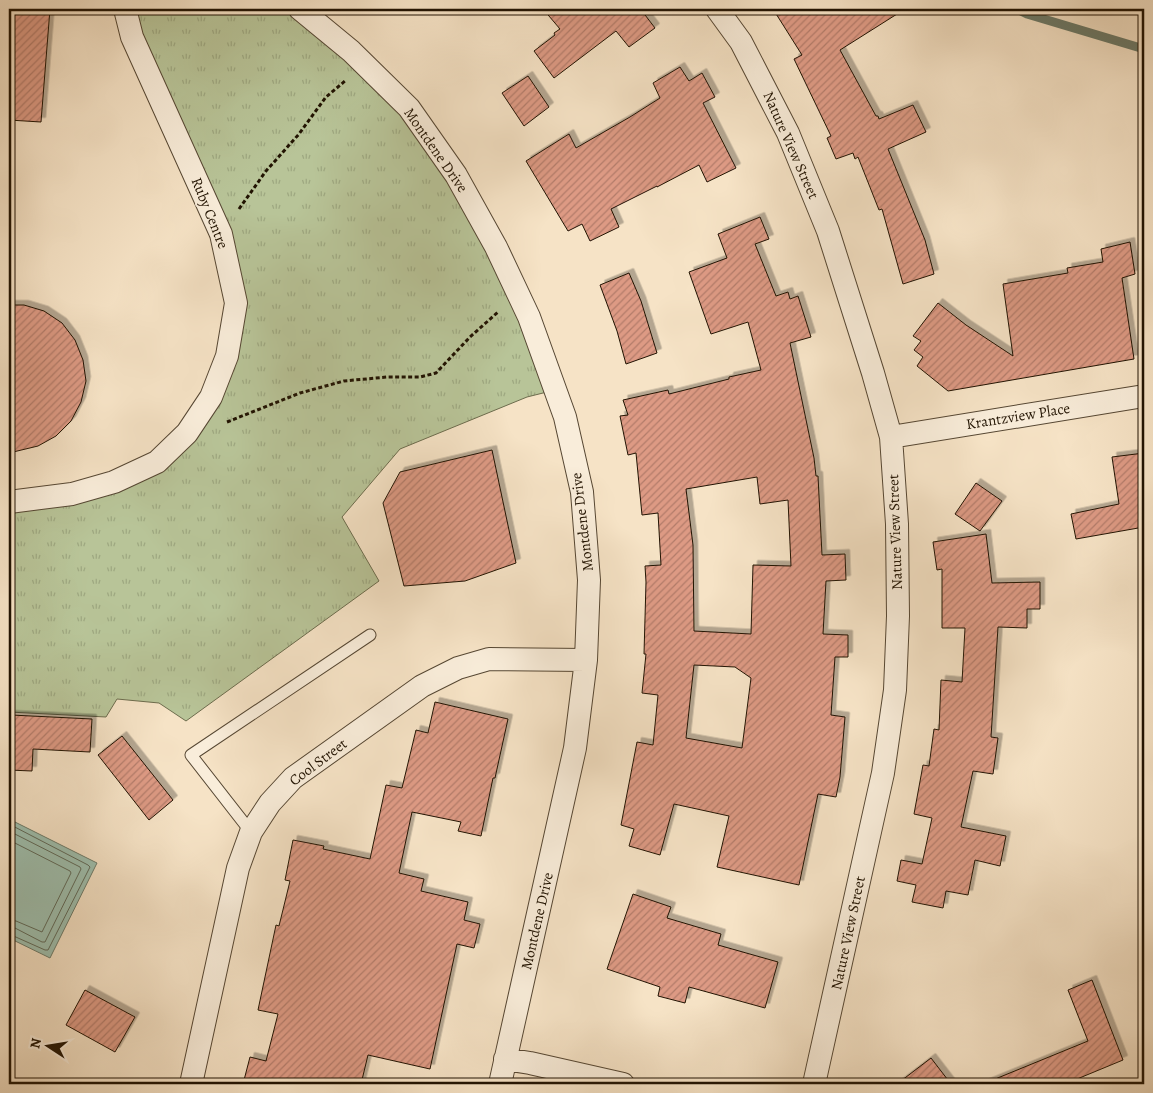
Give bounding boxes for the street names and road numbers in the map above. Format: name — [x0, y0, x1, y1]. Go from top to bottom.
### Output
street label: Nature View Street — [758, 88, 824, 202]
street label: Montdene Drive — [399, 104, 473, 197]
street label: Ruby Centre — [187, 174, 233, 252]
street label: Krantzview Place — [965, 398, 1072, 434]
street label: Montdene Drive — [566, 471, 598, 573]
street label: Nature View Street — [883, 474, 907, 590]
street label: Cool Street — [285, 734, 351, 790]
street label: Montdene Drive — [516, 870, 558, 972]
street label: Nature View Street — [826, 874, 870, 992]

